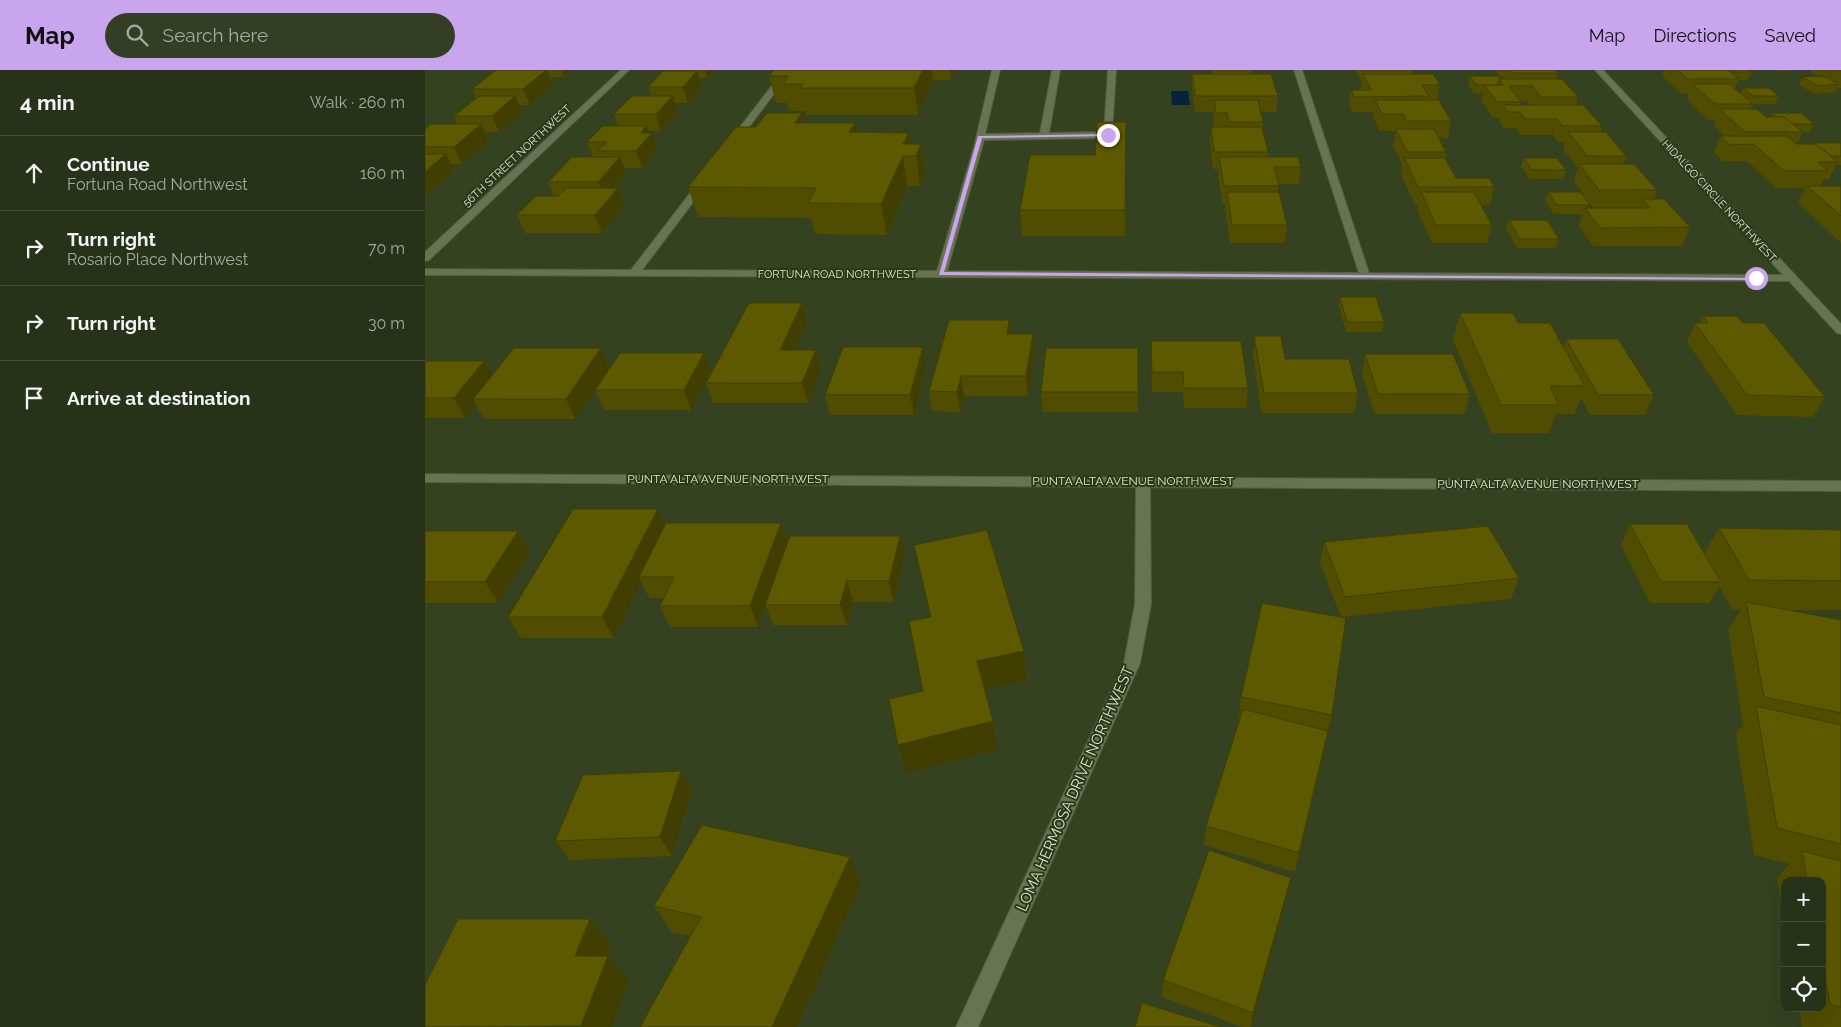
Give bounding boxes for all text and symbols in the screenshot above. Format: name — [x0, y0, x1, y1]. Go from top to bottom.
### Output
search box — [105, 13, 455, 58]
text: Map — [25, 21, 75, 50]
icon: search — [123, 21, 151, 49]
text: Search here — [163, 24, 268, 46]
text: Map — [1589, 25, 1625, 46]
text: Directions — [1653, 25, 1737, 46]
text: Saved — [1765, 25, 1816, 46]
text: 4 min — [20, 90, 75, 115]
text: Walk · 260 m — [310, 93, 405, 112]
street label: 56TH STREET NORTHWEST — [460, 102, 574, 210]
route end — [1097, 124, 1120, 147]
street label: HIDALGO CIRCLE NORTHWEST — [1659, 137, 1779, 265]
text: Continue — [67, 153, 150, 175]
icon: ahead — [20, 159, 48, 187]
text: 160 m — [360, 164, 405, 183]
text: Fortuna Road Northwest — [67, 175, 248, 194]
text: Turn right — [67, 228, 156, 250]
icon: right — [20, 234, 48, 262]
text: 70 m — [368, 239, 405, 258]
text: Rosario Place Northwest — [67, 250, 248, 269]
route start — [1745, 267, 1768, 290]
street label: FORTUNA ROAD NORTHWEST — [758, 268, 917, 281]
icon: right — [20, 309, 48, 337]
text: Turn right — [67, 312, 156, 334]
text: 30 m — [368, 314, 405, 333]
icon: arrive — [20, 384, 48, 412]
text: Arrive at destination — [67, 387, 251, 409]
street label: PUNTA ALTA AVENUE NORTHWEST — [627, 472, 829, 486]
street label: PUNTA ALTA AVENUE NORTHWEST — [1032, 474, 1234, 488]
street label: PUNTA ALTA AVENUE NORTHWEST — [1437, 477, 1639, 491]
street label: LOMA HERMOSA DRIVE NORTHWEST — [1013, 664, 1137, 914]
map controls — [1781, 877, 1826, 1012]
button: + — [1781, 877, 1826, 922]
button: − — [1781, 922, 1826, 967]
button: locate — [1781, 967, 1826, 1012]

